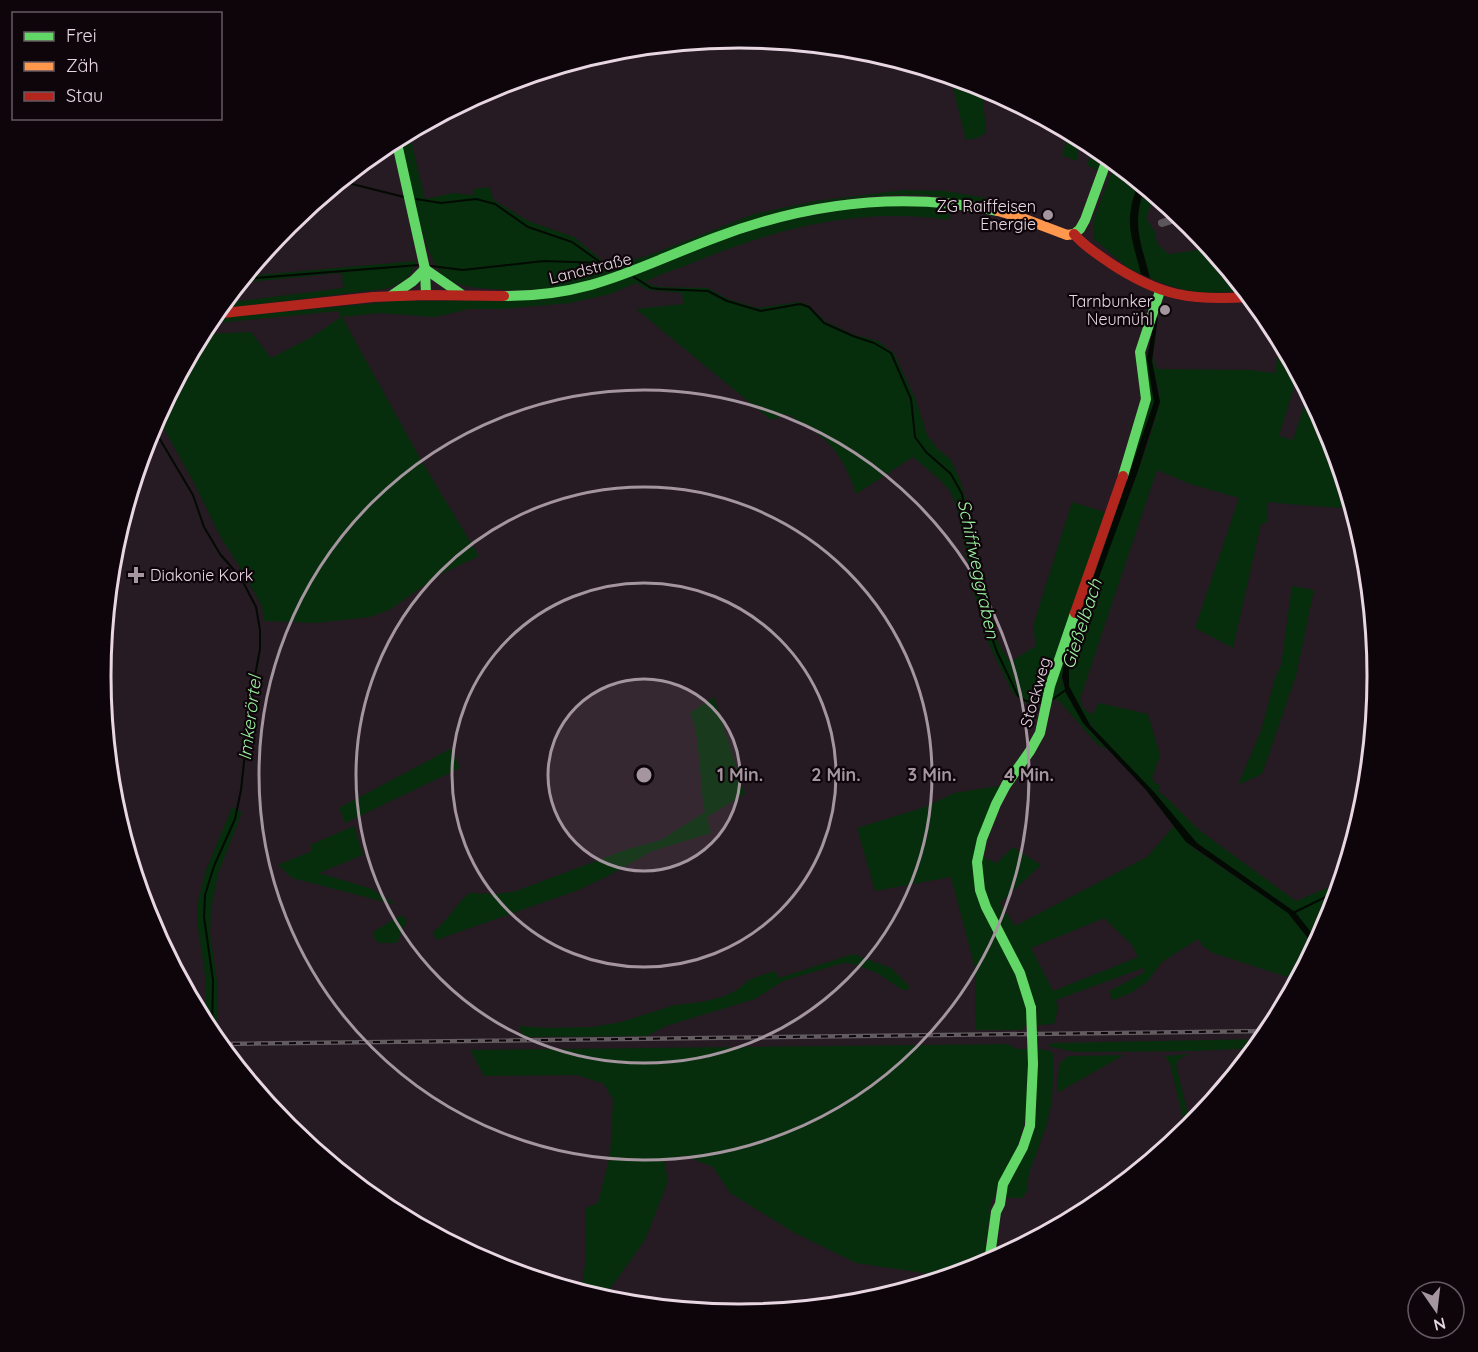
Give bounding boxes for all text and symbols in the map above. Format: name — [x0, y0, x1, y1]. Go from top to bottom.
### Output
legend — [12, 12, 222, 120]
text: Frei — [66, 24, 97, 47]
text: Zäh — [66, 54, 99, 77]
text: Stau — [66, 84, 103, 107]
place label: ZG Raiffeisen Energie — [937, 196, 1036, 234]
marker: ZG Raiffeisen Energie — [1041, 208, 1055, 222]
street label: Landstraße — [547, 248, 633, 288]
place label: Tarnbunker Neumühl — [1068, 291, 1153, 329]
marker: Tarnbunker Neumühl — [1158, 303, 1172, 317]
water label: Schiffweggraben — [953, 497, 1005, 641]
place label: Diakonie Kork — [150, 565, 253, 585]
marker: Diakonie Kork — [127, 566, 145, 584]
water label: Gießelbach — [1056, 575, 1107, 672]
street label: Stockweg — [1015, 655, 1055, 729]
water label: Imkerörtel — [233, 672, 266, 762]
text: 1 Min. — [717, 763, 763, 786]
text: 2 Min. — [811, 763, 861, 786]
text: 3 Min. — [908, 763, 956, 786]
text: 4 Min. — [1004, 763, 1054, 786]
centre of rings — [634, 765, 654, 785]
north arrow — [1406, 1280, 1466, 1340]
text: N — [1432, 1313, 1448, 1336]

